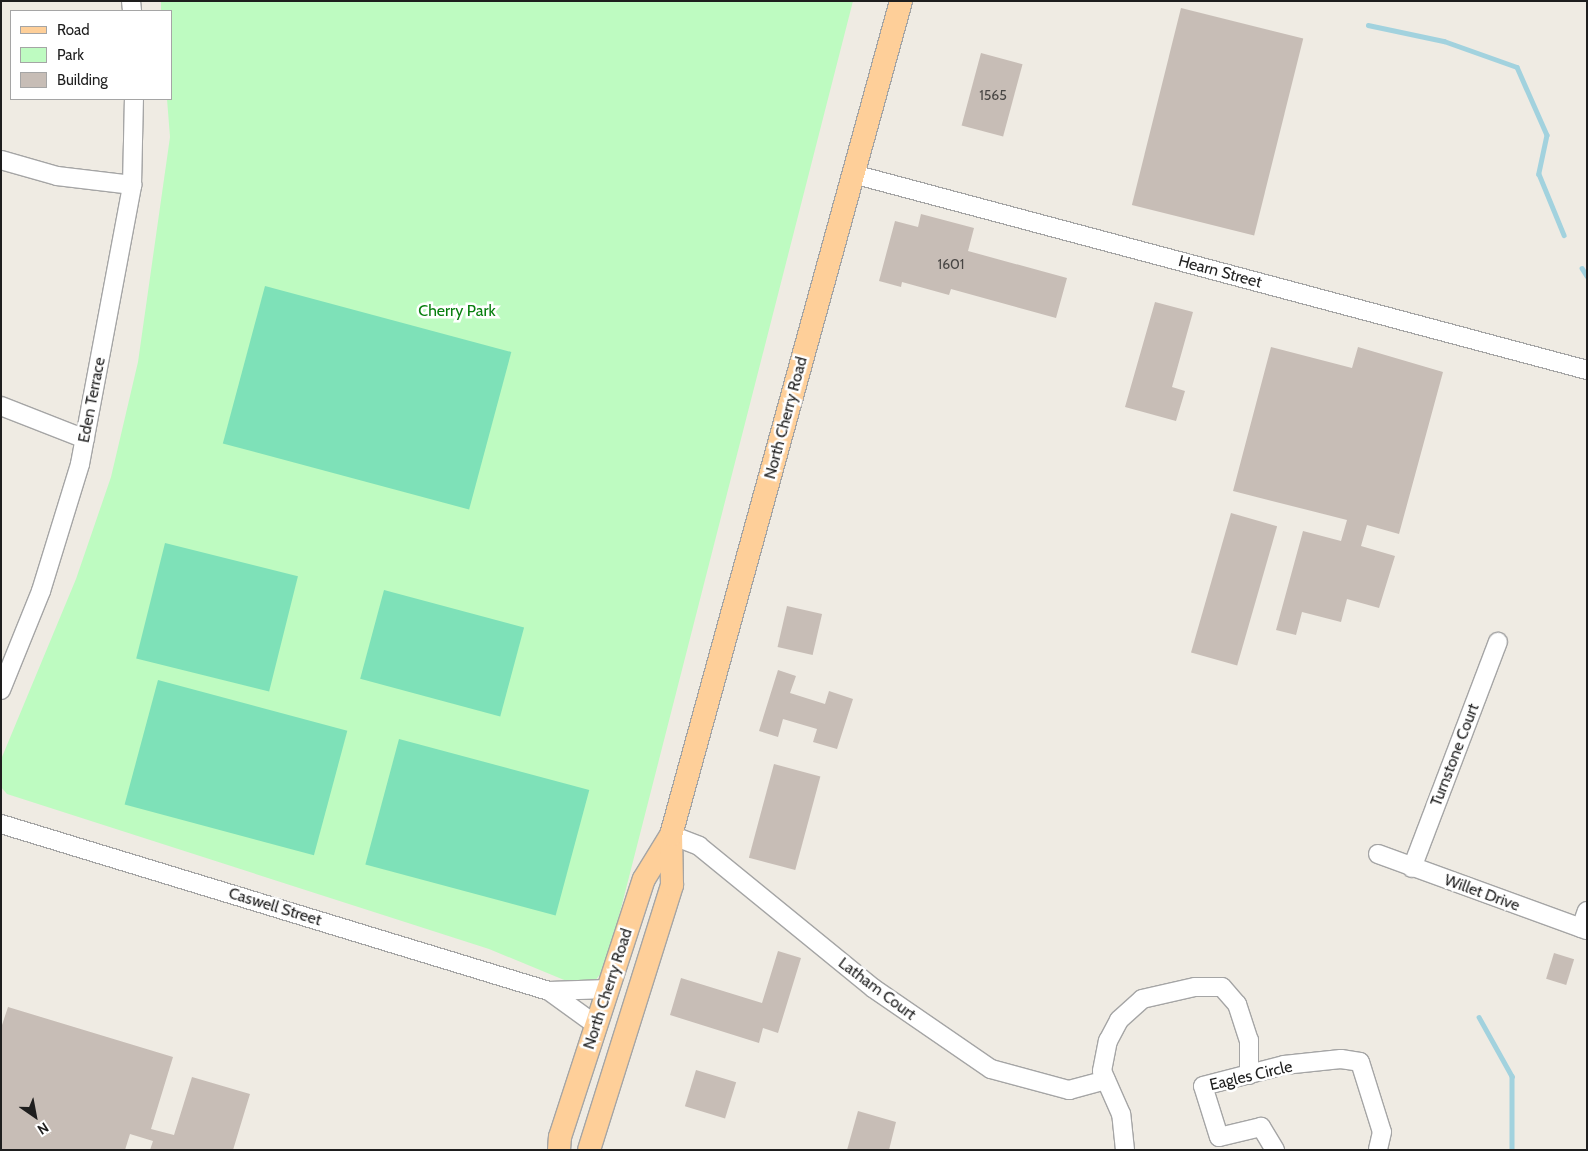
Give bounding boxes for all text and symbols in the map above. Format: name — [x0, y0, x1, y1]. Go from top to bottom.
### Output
legend — [10, 10, 172, 100]
text: Road — [57, 21, 90, 39]
text: Park — [57, 46, 84, 64]
text: Building — [57, 71, 108, 89]
house number: 1565 — [979, 87, 1007, 103]
street label: Hearn Street — [1176, 252, 1264, 292]
house number: 1601 — [938, 256, 964, 272]
park label: Cherry Park — [418, 301, 496, 321]
street label: North Cherry Road — [760, 355, 812, 481]
street label: Eden Terrace — [74, 356, 110, 444]
street label: Turnstone Court — [1427, 701, 1483, 809]
street label: Willet Drive — [1442, 870, 1522, 916]
street label: Caswell Street — [226, 884, 324, 930]
street label: North Cherry Road — [579, 926, 637, 1052]
street label: Latham Court — [834, 954, 920, 1024]
street label: Eagles Circle — [1208, 1057, 1294, 1095]
north arrow — [10, 1091, 60, 1141]
text: N — [34, 1118, 52, 1139]

